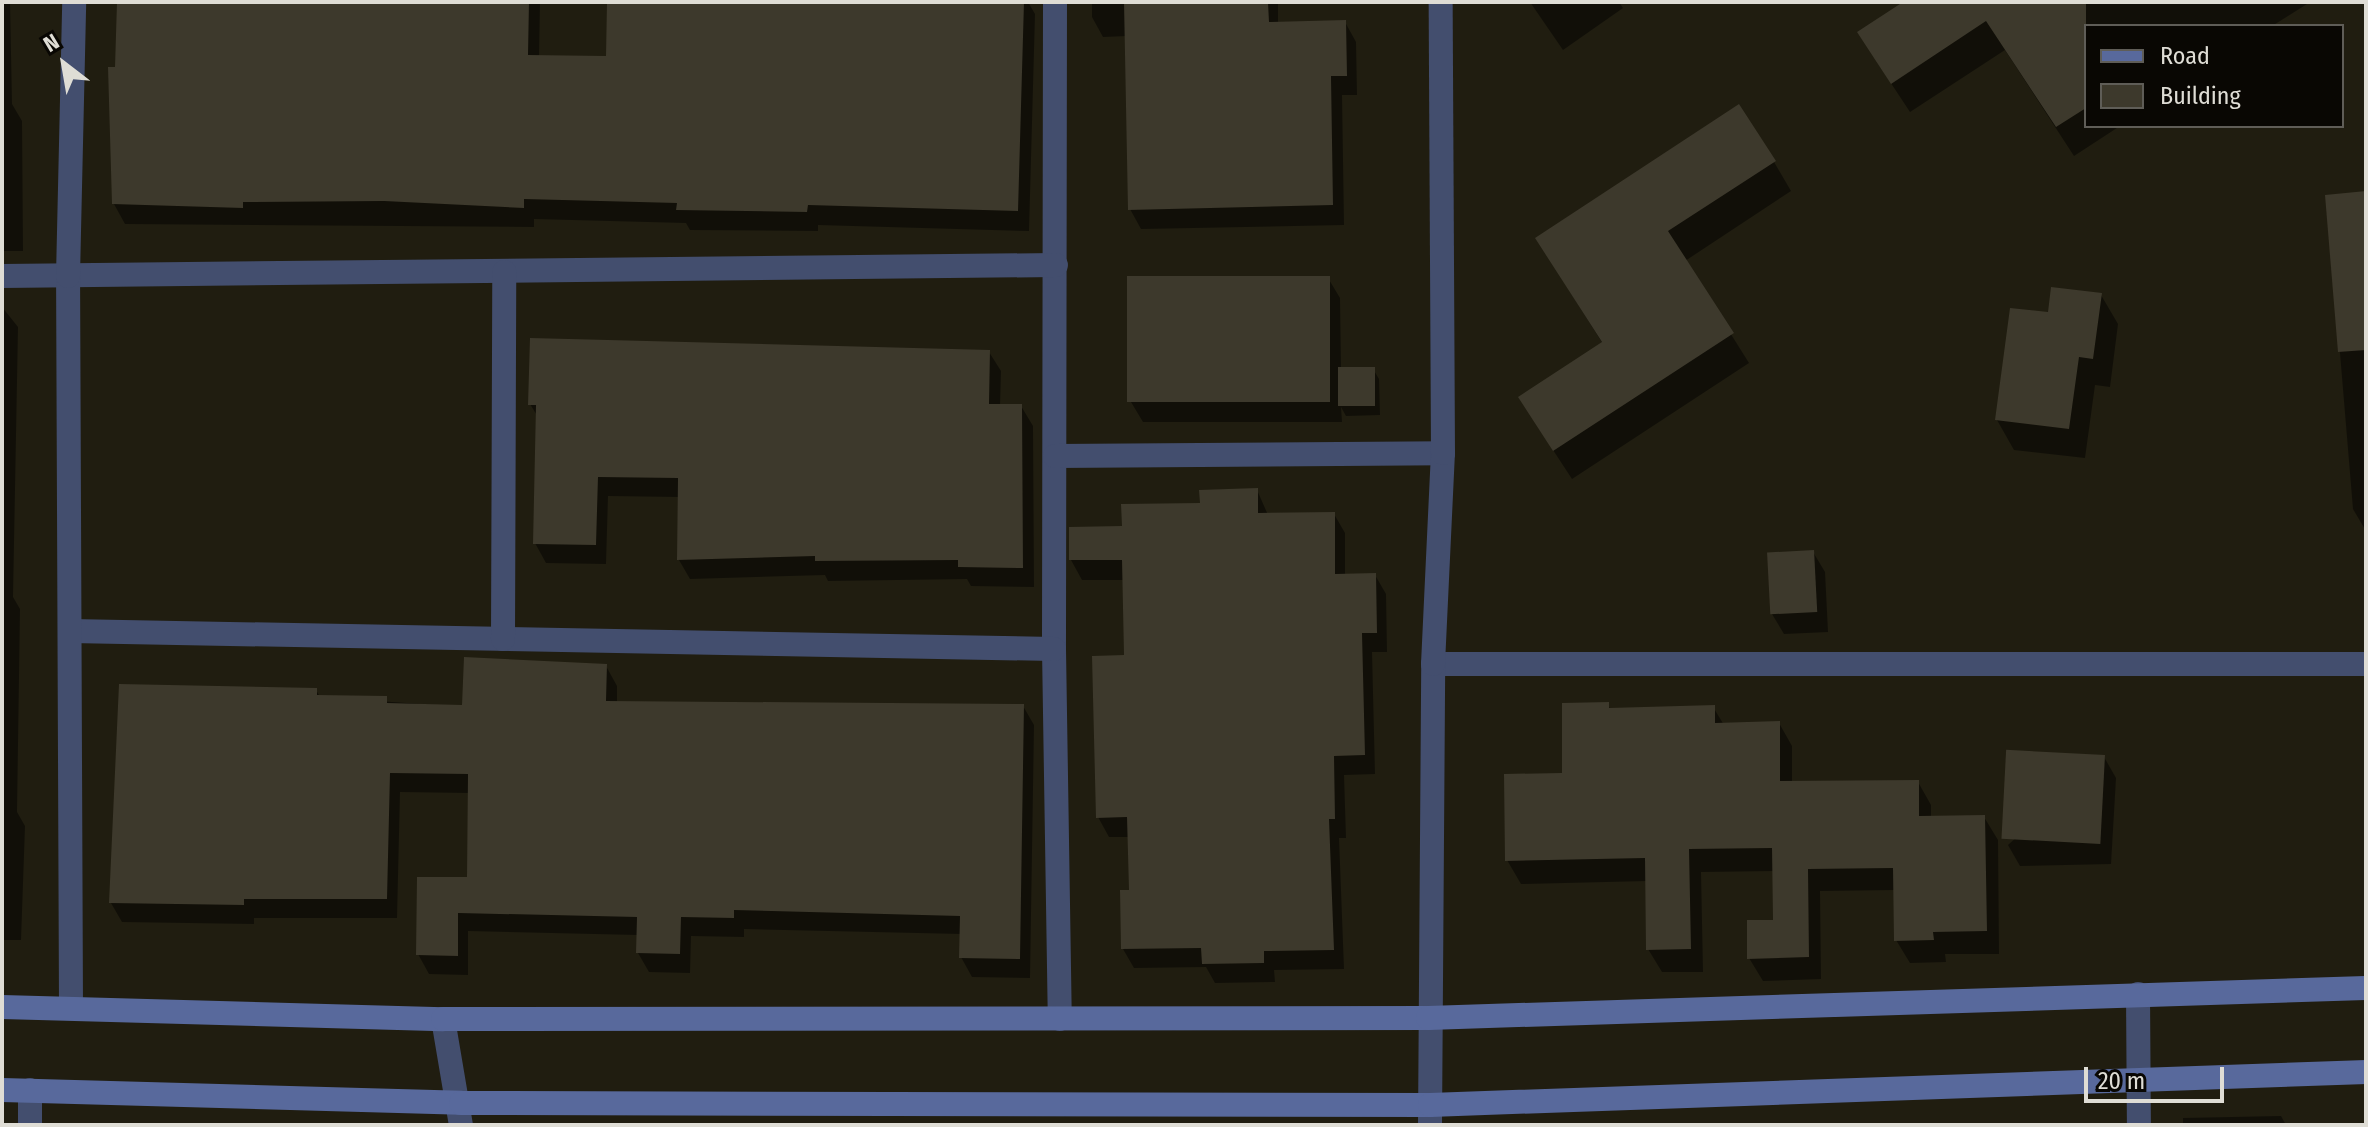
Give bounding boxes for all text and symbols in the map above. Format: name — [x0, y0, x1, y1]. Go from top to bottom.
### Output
north arrow — [24, 24, 104, 104]
legend — [2084, 24, 2344, 128]
text: N — [39, 28, 64, 58]
text: Road — [2160, 42, 2210, 70]
text: Building — [2160, 82, 2241, 110]
scale bar — [2088, 1051, 2228, 1101]
text: 20 m — [2098, 1067, 2145, 1095]

